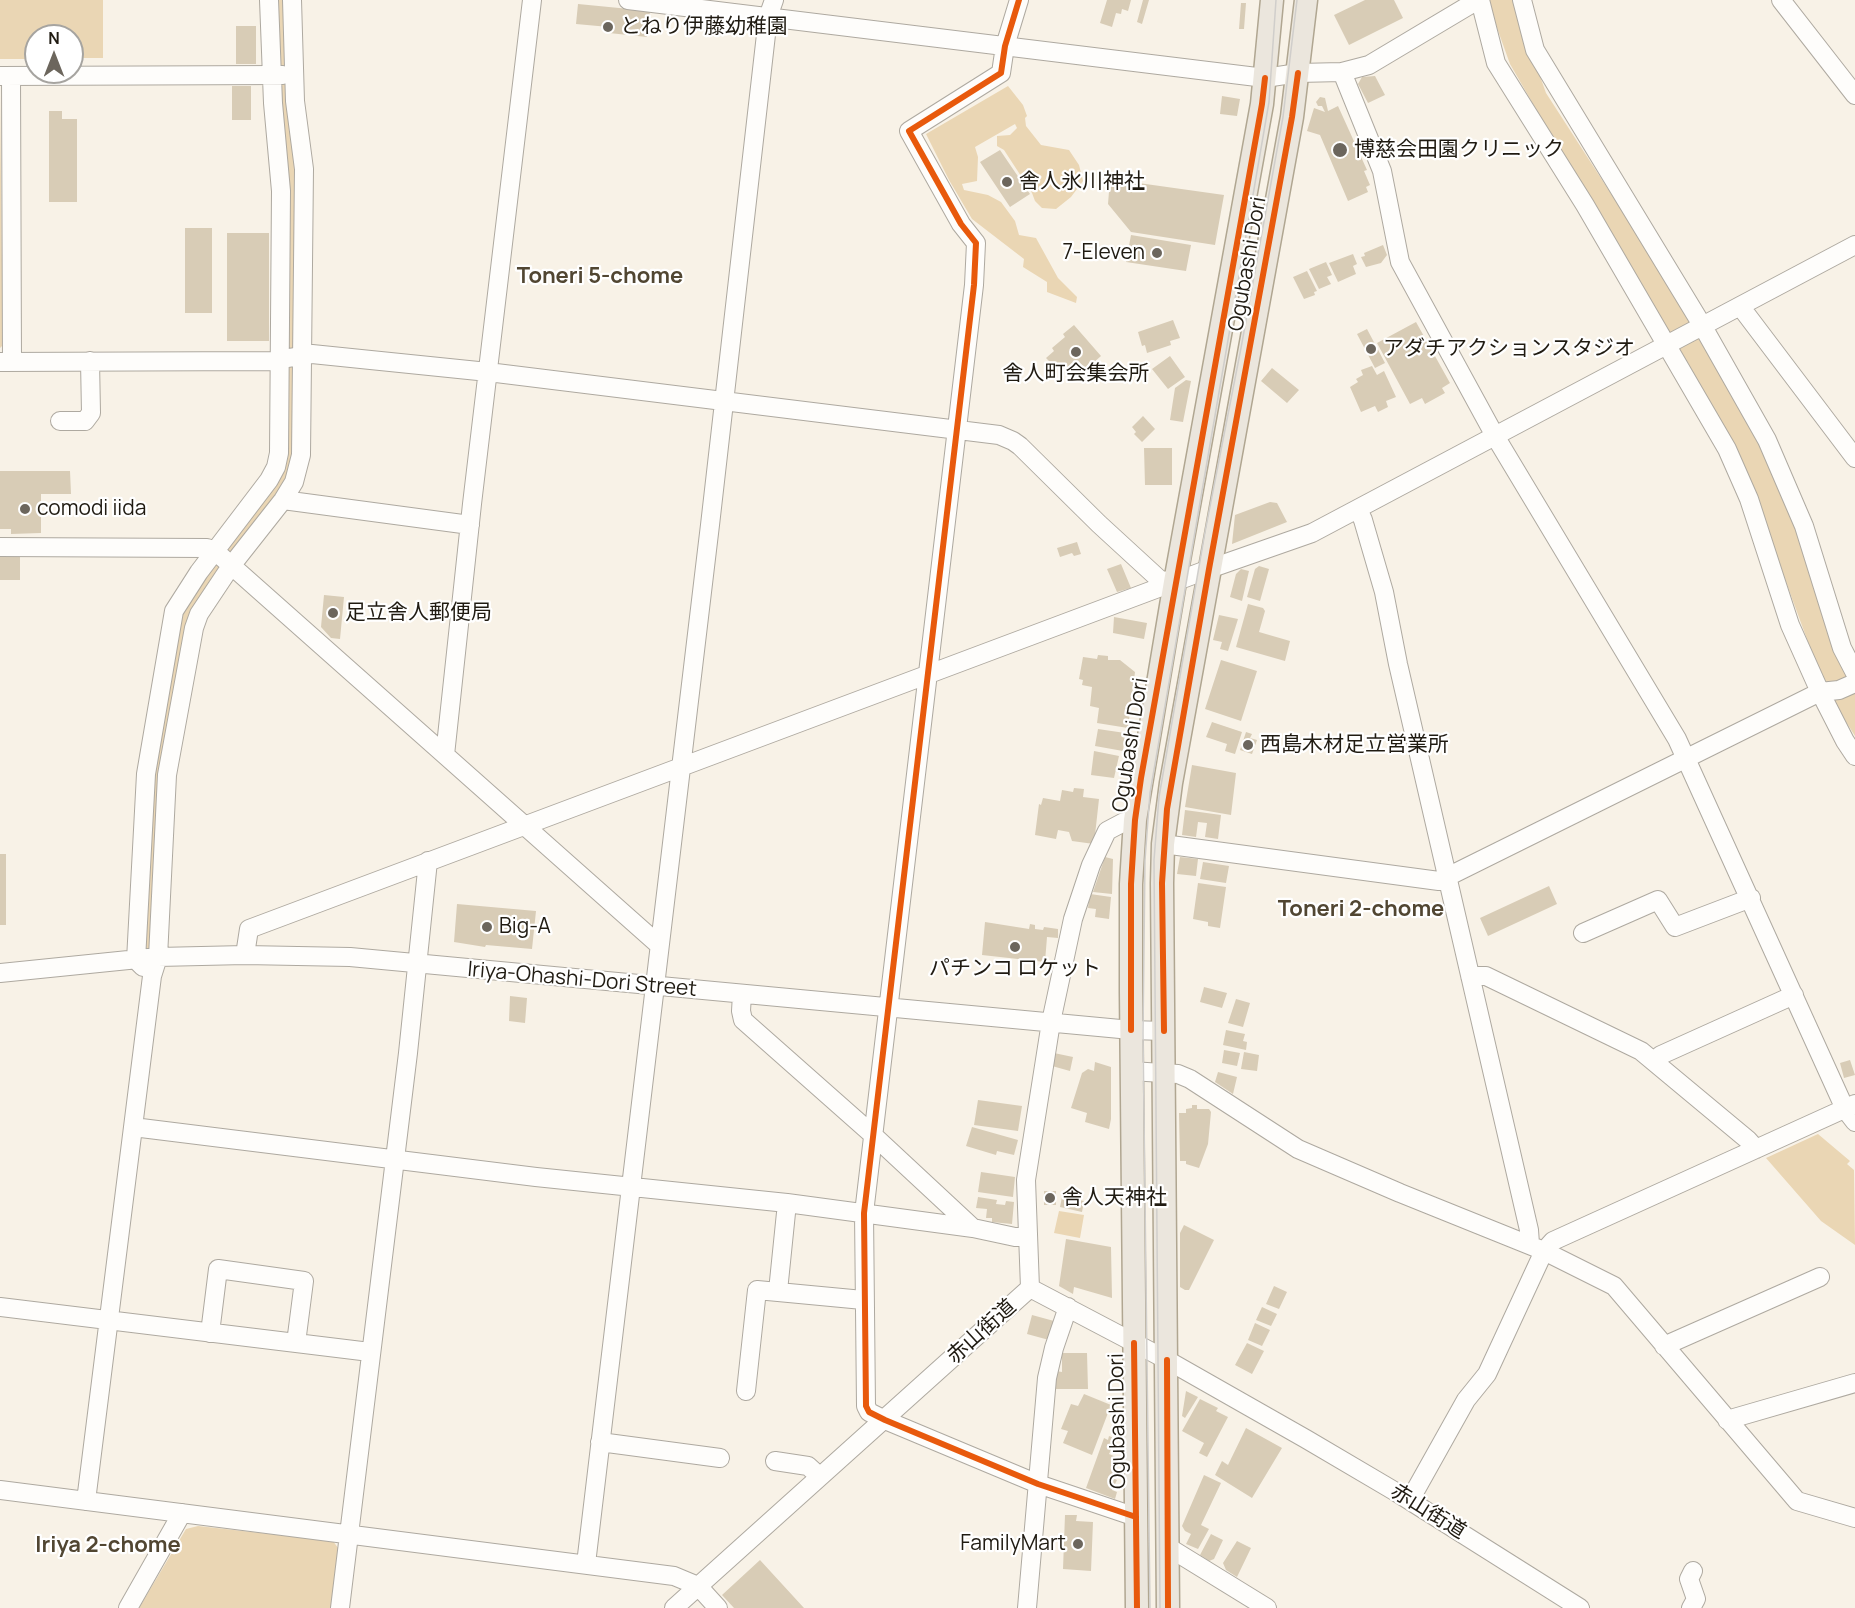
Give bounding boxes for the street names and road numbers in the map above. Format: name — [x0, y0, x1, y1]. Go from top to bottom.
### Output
street label: Ogubashi Dori — [1224, 195, 1272, 333]
street label: Ogubashi Dori — [1108, 676, 1154, 814]
street label: Iriya-Ohashi-Dori Street — [466, 957, 698, 1003]
street label: 赤山街道 — [942, 1295, 1022, 1369]
street label: Ogubashi Dori — [1104, 1353, 1132, 1489]
street label: 赤山街道 — [1386, 1479, 1470, 1545]

